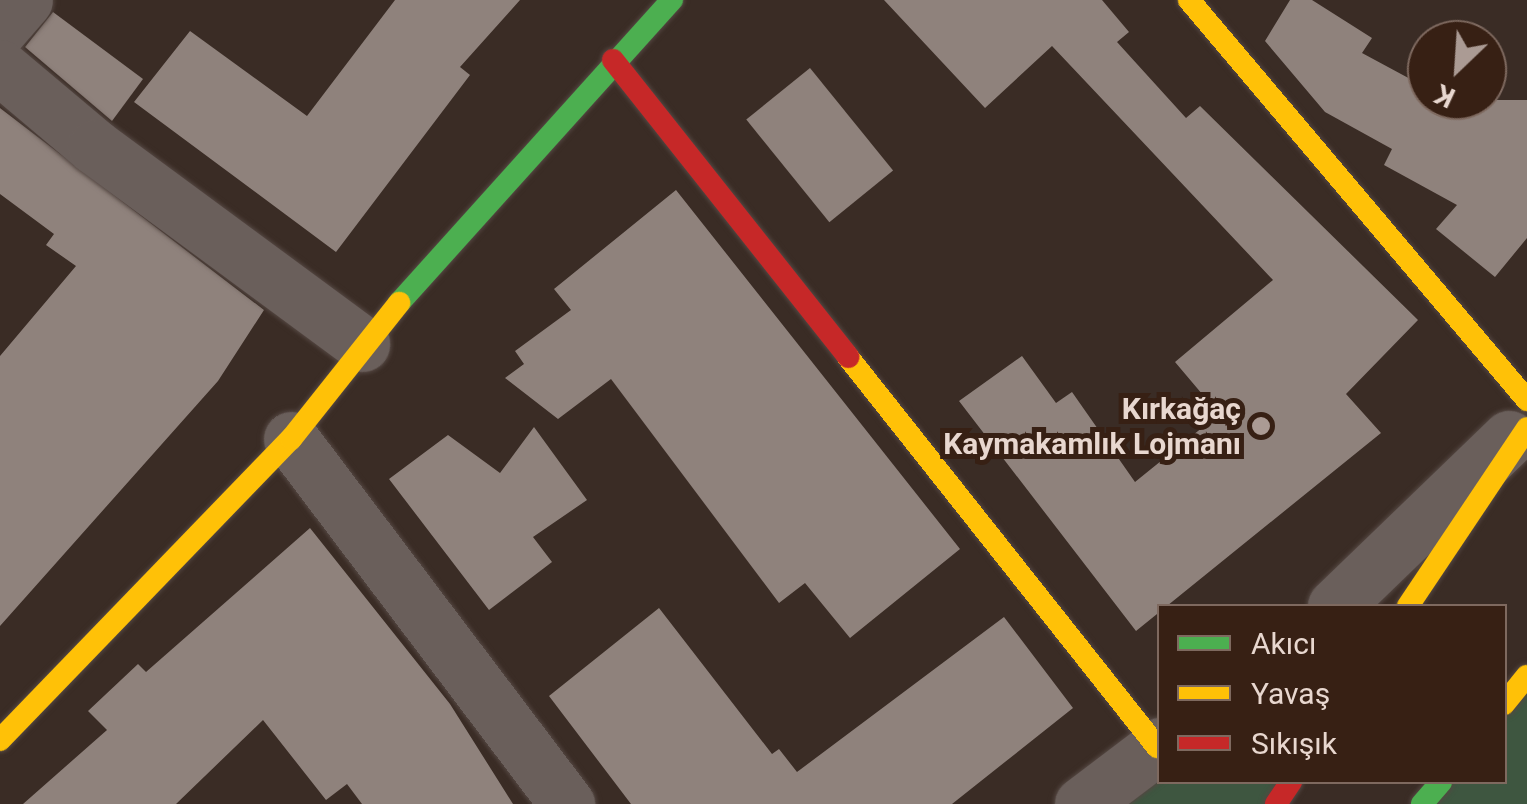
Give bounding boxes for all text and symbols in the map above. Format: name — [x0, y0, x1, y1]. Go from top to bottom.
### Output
north arrow — [1407, 20, 1507, 120]
text: K — [1430, 77, 1460, 115]
place label: Kırkağaç Kaymakamlık Lojmanı — [943, 391, 1241, 462]
marker: Kırkağaç Kaymakamlık Lojmanı — [1250, 415, 1272, 437]
legend — [1157, 604, 1507, 784]
text: Akıcı — [1251, 626, 1316, 661]
text: Yavaş — [1251, 676, 1330, 711]
text: Sıkışık — [1251, 726, 1337, 761]

